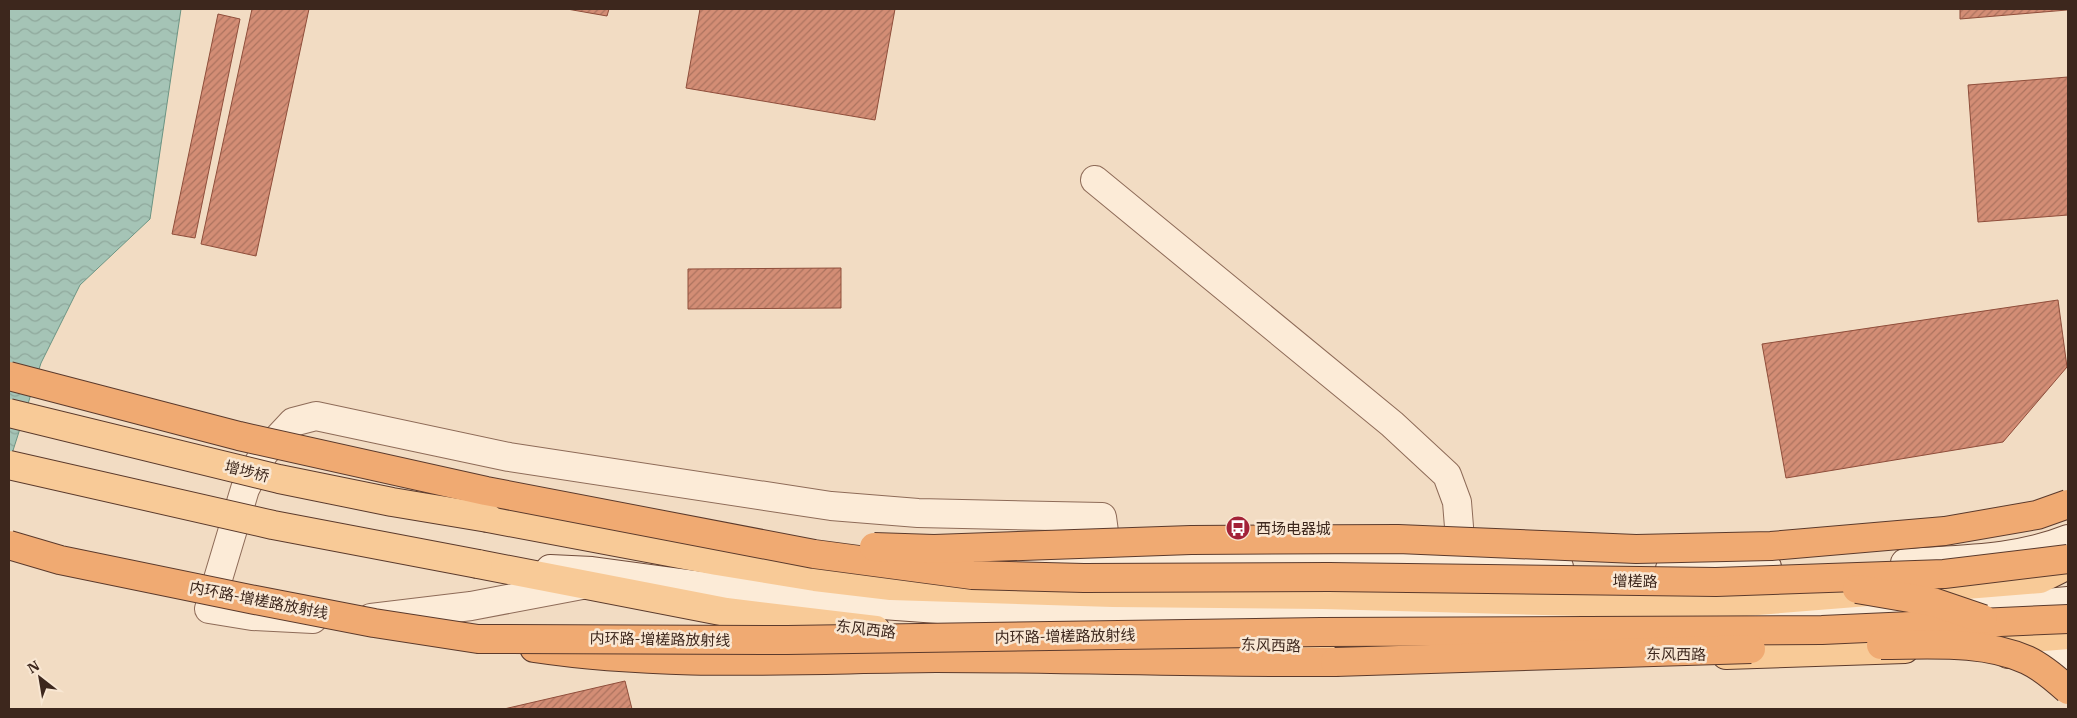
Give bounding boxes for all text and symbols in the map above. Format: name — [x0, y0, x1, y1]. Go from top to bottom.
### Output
street label: 增埗桥 — [223, 456, 271, 486]
bus stop icon: 西场电器城 — [1225, 515, 1251, 541]
place label: 西场电器城 — [1256, 519, 1331, 538]
street label: 增槎路 — [1612, 571, 1658, 591]
street label: 内环路-增槎路放射线 — [188, 577, 330, 623]
street label: 东风西路 — [835, 616, 897, 642]
street label: 内环路-增槎路放射线 — [994, 625, 1136, 647]
street label: 内环路-增槎路放射线 — [589, 628, 731, 650]
street label: 东风西路 — [1241, 634, 1301, 656]
street label: 东风西路 — [1646, 644, 1706, 664]
north arrow — [15, 653, 65, 703]
text: N — [24, 656, 43, 677]

